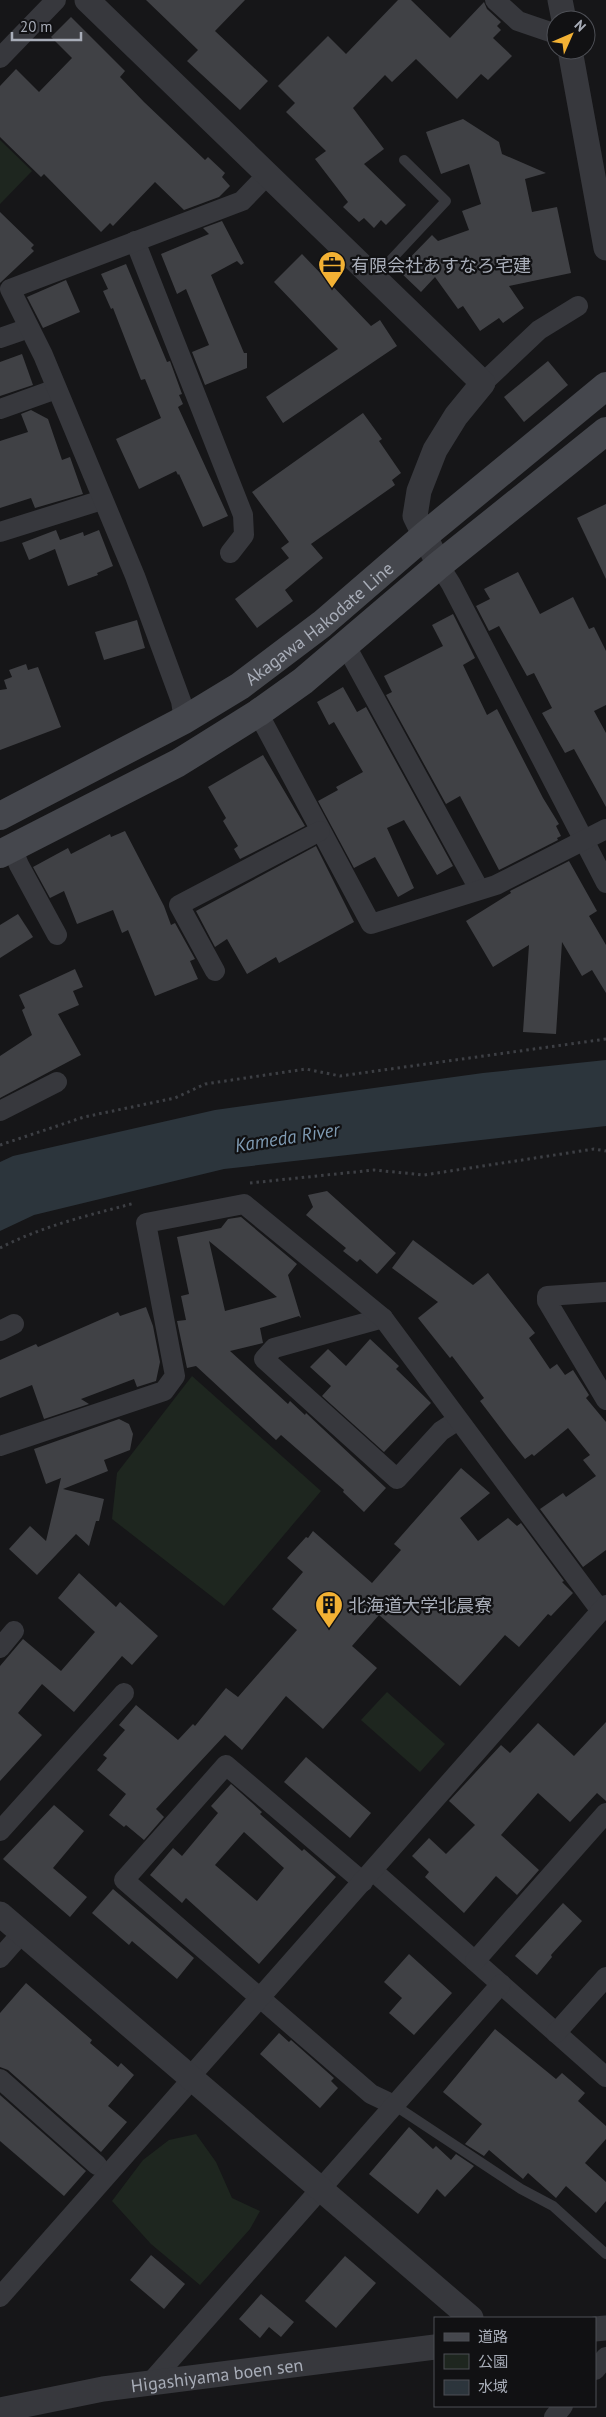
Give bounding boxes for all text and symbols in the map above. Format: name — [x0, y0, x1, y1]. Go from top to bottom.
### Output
scale bar — [12, 10, 81, 42]
north arrow — [546, 10, 596, 60]
text: N — [571, 16, 590, 35]
text: 20 m — [20, 17, 53, 36]
office icon: 有限会社あすなろ宅建 — [317, 250, 347, 289]
place label: 有限会社あすなろ宅建 — [351, 254, 531, 277]
street label: Akagawa Hakodate Line — [240, 556, 398, 690]
water label: Kameda River — [233, 1117, 343, 1157]
building icon: 北海道大学北晨寮 — [314, 1590, 344, 1629]
place label: 北海道大学北晨寮 — [348, 1594, 492, 1617]
legend — [434, 2317, 596, 2407]
text: 道路 — [478, 2327, 508, 2346]
street label: Higashiyama boen sen — [130, 2352, 304, 2397]
text: 公園 — [478, 2352, 508, 2371]
text: 水域 — [478, 2377, 508, 2396]

